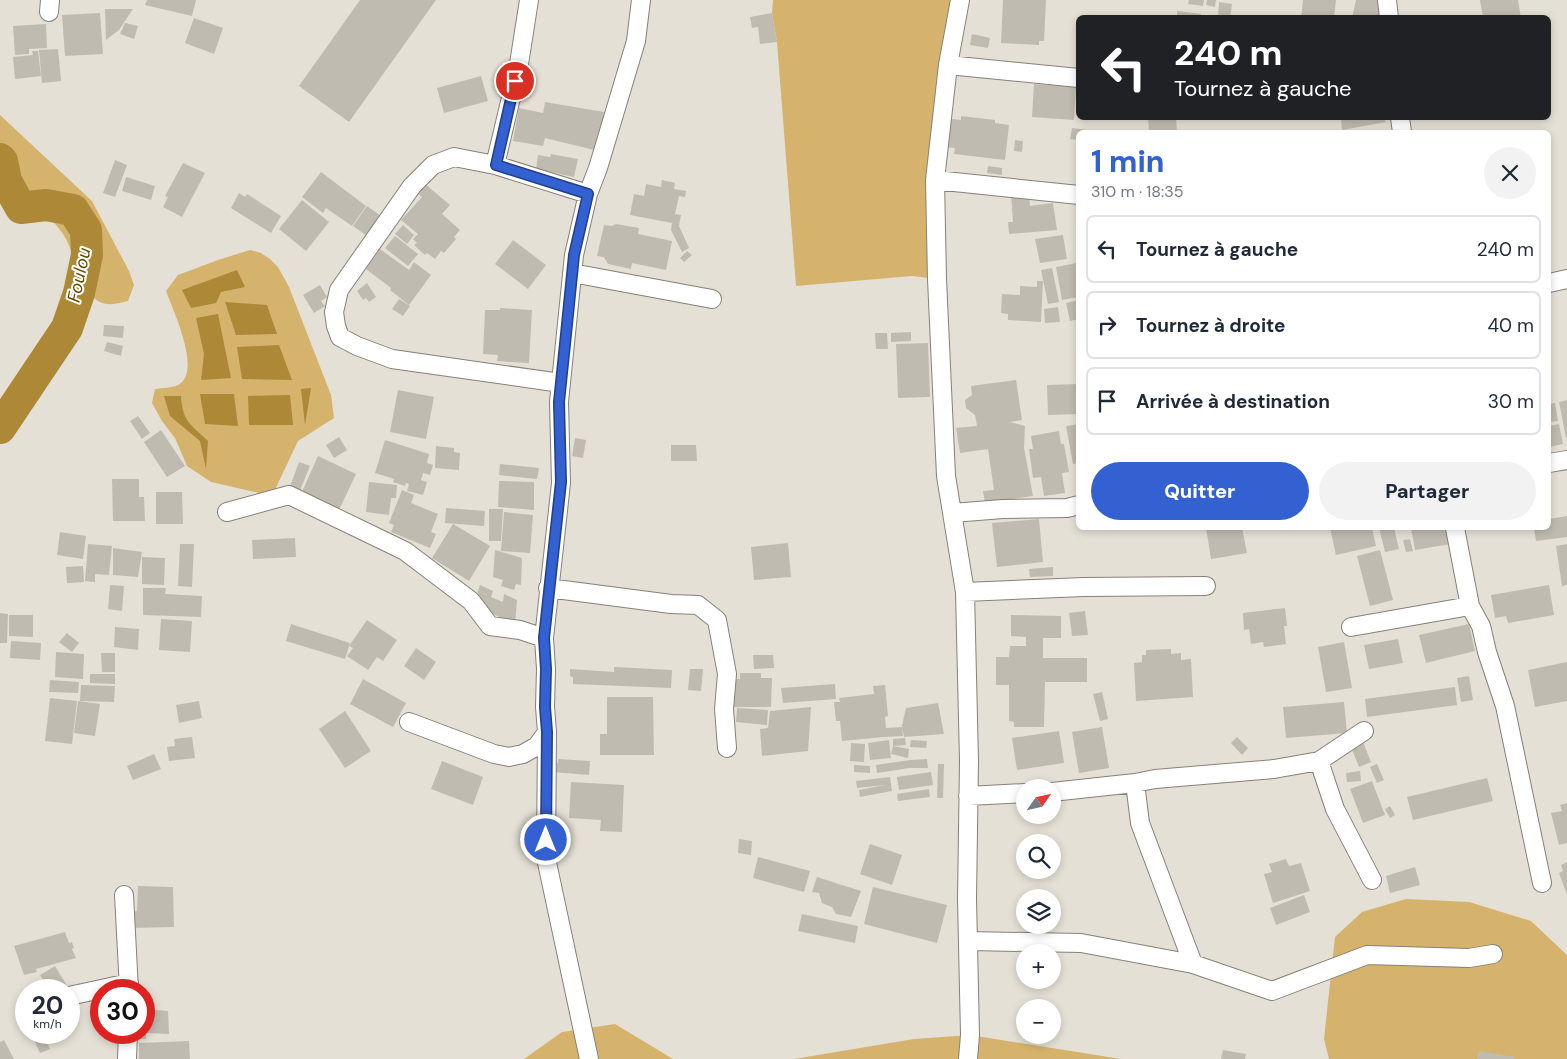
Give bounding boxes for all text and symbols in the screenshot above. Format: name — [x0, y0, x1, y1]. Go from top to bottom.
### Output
text: 240 m — [1174, 30, 1283, 76]
icon: left — [1091, 35, 1156, 100]
pin — [494, 60, 536, 102]
icon: arrive — [501, 67, 529, 95]
text: Tournez à gauche — [1174, 74, 1352, 103]
text: 1 min — [1091, 142, 1164, 181]
button: close — [1484, 147, 1536, 199]
text: 310 m · 18:35 — [1091, 181, 1183, 202]
icon: left — [1093, 235, 1121, 263]
text: Tournez à gauche — [1136, 237, 1298, 262]
text: 240 m — [1477, 237, 1534, 262]
water label: Foulou — [62, 246, 96, 304]
icon: right — [1093, 311, 1121, 339]
text: Tournez à droite — [1136, 313, 1286, 338]
text: 40 m — [1487, 313, 1534, 338]
icon: arrive — [1093, 387, 1121, 415]
text: Arrivée à destination — [1136, 389, 1330, 414]
text: 30 m — [1488, 389, 1534, 414]
button: Quitter — [1091, 462, 1309, 520]
button: Partager — [1319, 462, 1536, 520]
north arrow — [1016, 779, 1061, 824]
map controls — [1016, 779, 1061, 1044]
position arrow — [519, 813, 571, 865]
button: search — [1016, 834, 1061, 879]
button: layers — [1016, 889, 1061, 934]
button: + — [1016, 944, 1061, 989]
speed limit sign: 30 — [90, 979, 155, 1044]
text: 20 — [32, 989, 63, 1022]
button: − — [1016, 999, 1061, 1044]
text: km/h — [33, 1016, 62, 1032]

